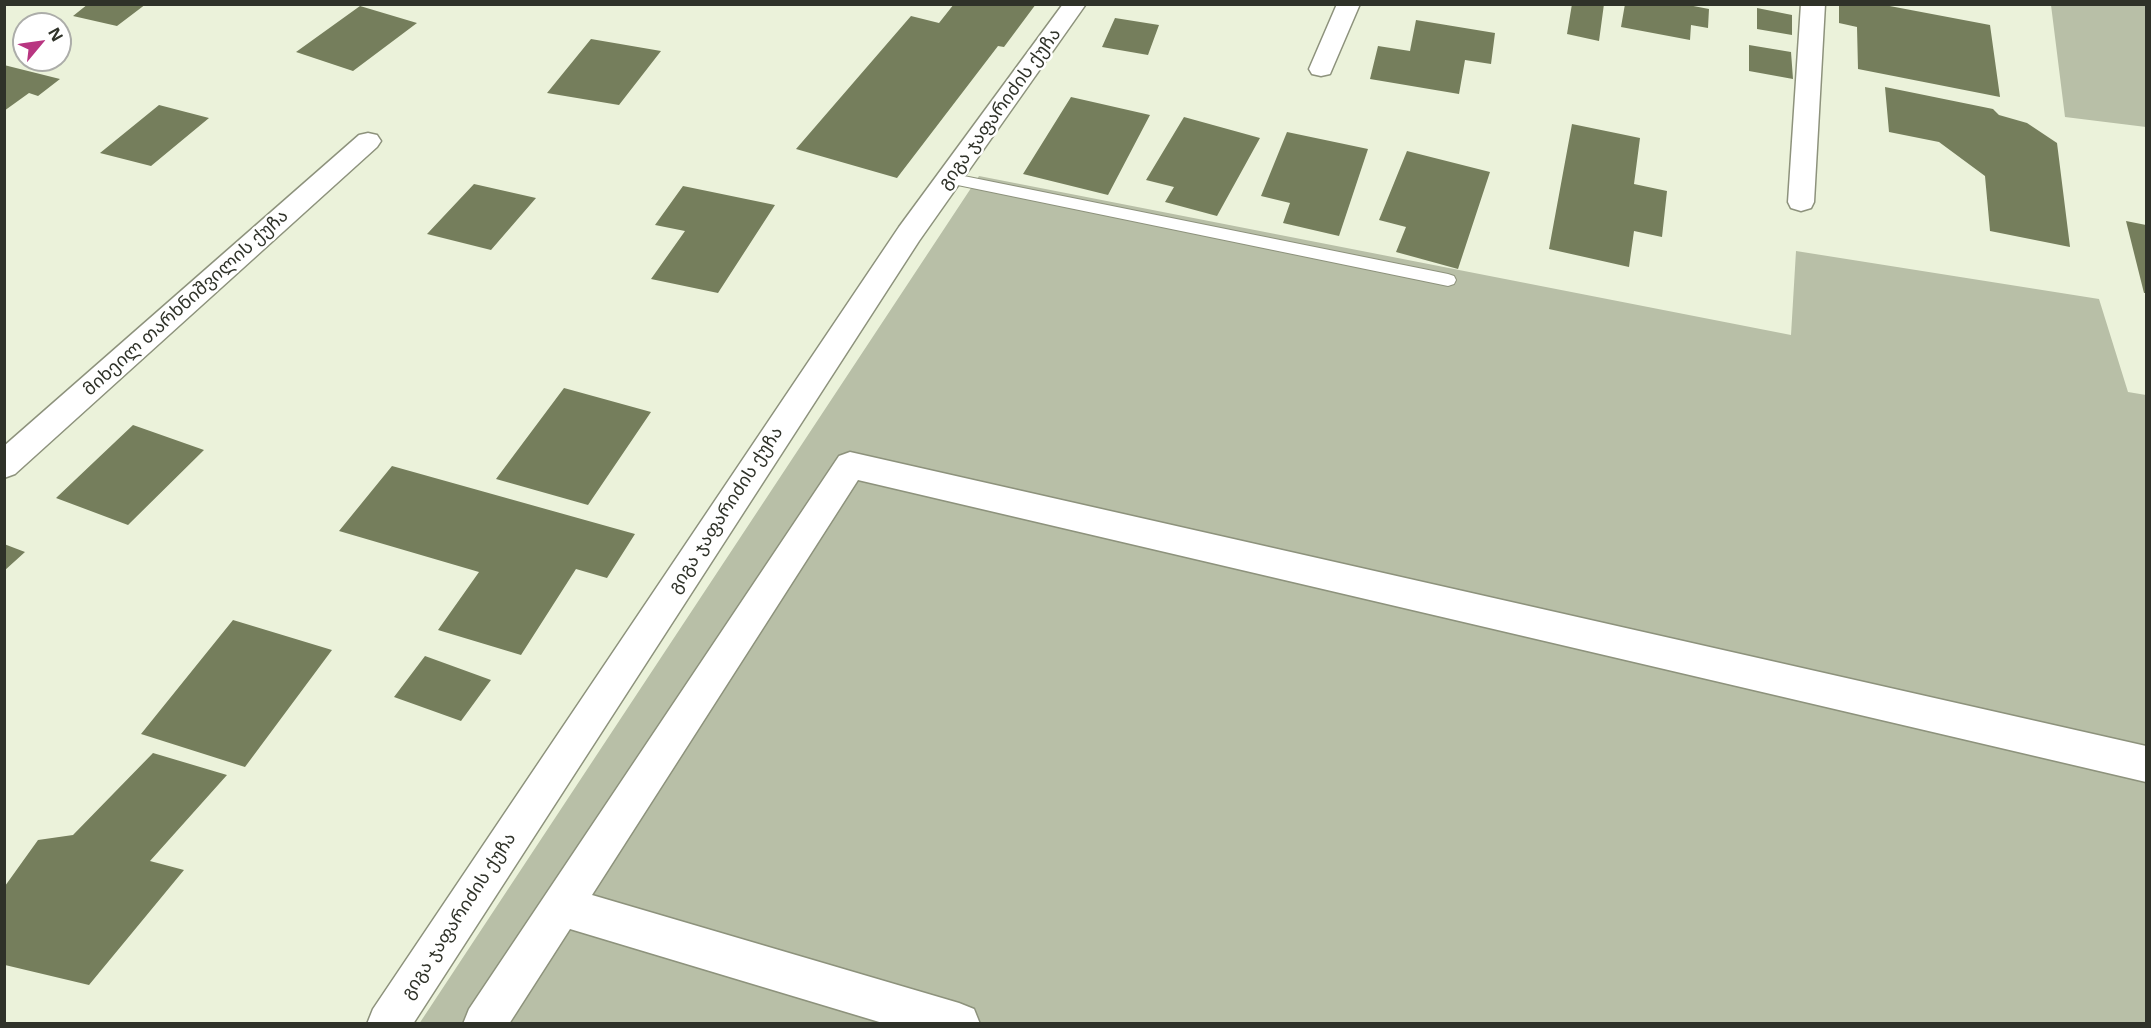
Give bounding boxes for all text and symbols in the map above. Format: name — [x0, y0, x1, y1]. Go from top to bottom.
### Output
north arrow — [12, 12, 72, 72]
text: N — [43, 23, 69, 45]
street label: გიგა ჯაფარიძის ქუჩა — [934, 24, 1066, 194]
street label: მიხეილ თარხნიშვილის ქუჩა — [79, 205, 293, 401]
street label: გიგა ჯაფარიძის ქუჩა — [664, 423, 788, 597]
street label: გიგა ჯაფარიძის ქუჩა — [397, 829, 521, 1003]

